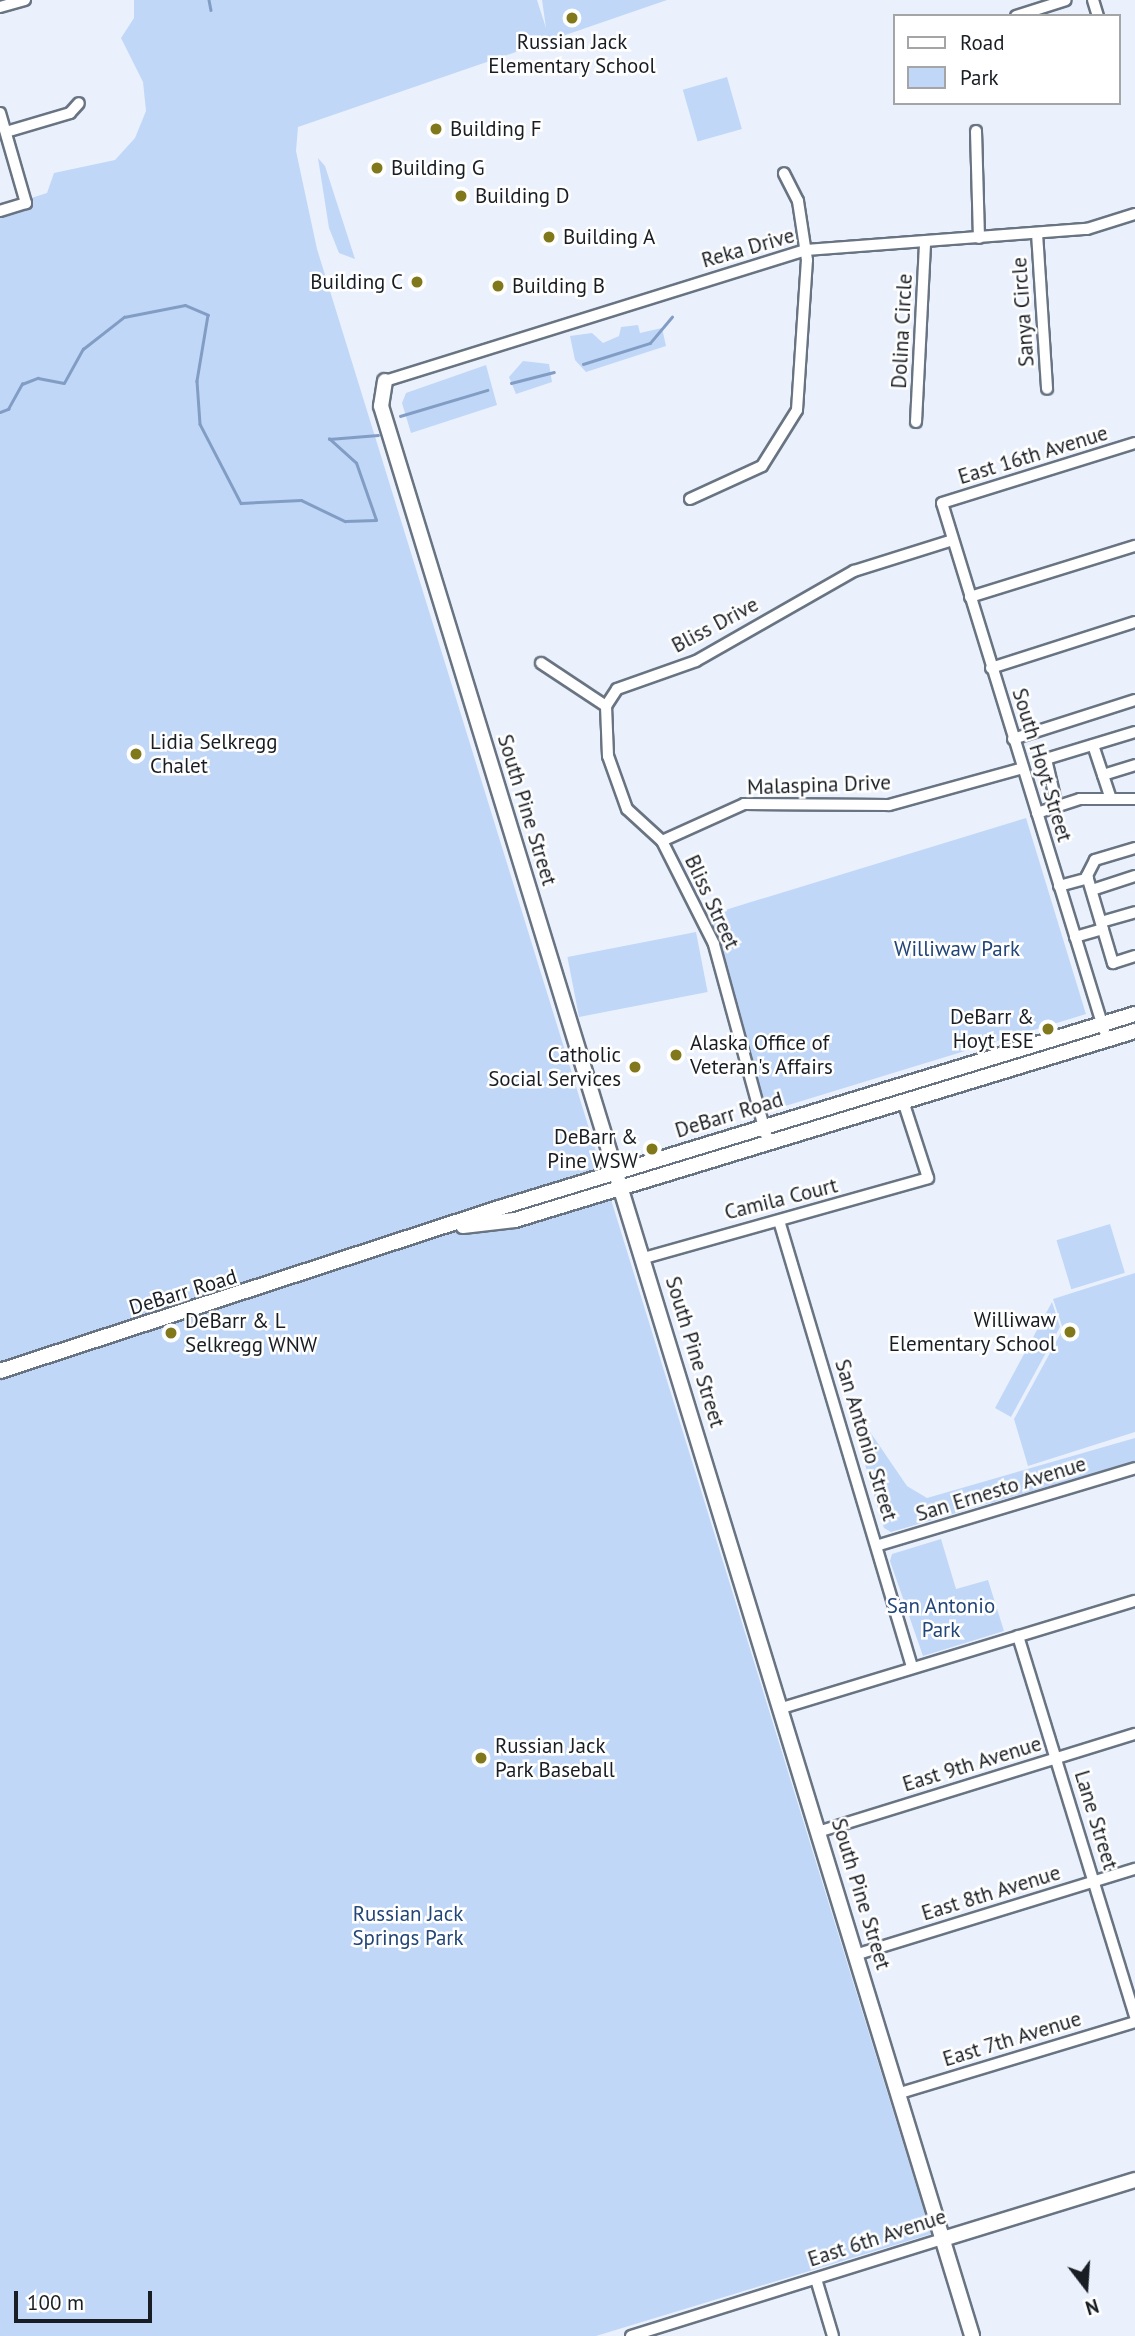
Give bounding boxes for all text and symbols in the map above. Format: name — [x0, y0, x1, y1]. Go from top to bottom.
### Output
marker: Russian Jack Elementary School — [564, 10, 580, 26]
legend — [894, 14, 1121, 105]
place label: Russian Jack Elementary School — [488, 29, 656, 79]
text: Road — [960, 29, 1004, 56]
text: Park — [960, 64, 999, 91]
place label: Building F — [450, 116, 541, 142]
marker: Building F — [428, 121, 444, 137]
place label: Building G — [391, 155, 484, 181]
marker: Building G — [369, 160, 385, 176]
place label: Building D — [475, 183, 569, 209]
marker: Building D — [453, 188, 469, 204]
street label: Reka Drive — [699, 223, 797, 273]
place label: Building A — [563, 224, 656, 250]
marker: Building A — [541, 229, 557, 245]
street label: Sanya Circle — [1007, 256, 1039, 368]
place label: Building C — [310, 269, 403, 295]
place label: Building B — [512, 273, 605, 299]
street label: Dolina Circle — [886, 273, 918, 389]
marker: Building C — [409, 274, 425, 290]
marker: Building B — [490, 278, 506, 294]
street label: East 16th Avenue — [955, 420, 1111, 490]
street label: Bliss Drive — [667, 592, 763, 658]
street label: South Hoyt Street — [1007, 685, 1077, 845]
place label: Lidia Selkregg Chalet — [150, 729, 278, 779]
street label: South Pine Street — [492, 731, 562, 889]
marker: Lidia Selkregg Chalet — [128, 746, 144, 762]
street label: Malaspina Drive — [747, 770, 891, 800]
street label: Bliss Street — [679, 851, 745, 953]
park label: Williwaw Park — [894, 936, 1020, 962]
place label: DeBarr & Hoyt ESE — [950, 1004, 1034, 1054]
marker: DeBarr & Hoyt ESE — [1040, 1021, 1056, 1037]
place label: Alaska Office of Veteran's Affairs — [690, 1030, 833, 1080]
place label: Catholic Social Services — [488, 1042, 621, 1092]
marker: Alaska Office of Veteran's Affairs — [668, 1047, 684, 1063]
marker: Catholic Social Services — [627, 1059, 643, 1075]
street label: DeBarr Road — [672, 1087, 786, 1143]
place label: DeBarr & Pine WSW — [547, 1124, 638, 1174]
marker: DeBarr & Pine WSW — [644, 1141, 660, 1157]
street label: Camila Court — [722, 1173, 840, 1225]
street label: DeBarr Road — [126, 1264, 240, 1320]
street label: South Pine Street — [660, 1273, 730, 1431]
place label: Williwaw Elementary School — [888, 1307, 1056, 1357]
place label: DeBarr & L Selkregg WNW — [185, 1308, 318, 1358]
marker: Williwaw Elementary School — [1062, 1324, 1078, 1340]
marker: DeBarr & L Selkregg WNW — [163, 1325, 179, 1341]
street label: San Antonio Street — [829, 1356, 903, 1524]
street label: San Ernesto Avenue — [912, 1451, 1090, 1527]
park label: San Antonio Park — [887, 1593, 995, 1643]
street label: East 9th Avenue — [899, 1731, 1045, 1797]
place label: Russian Jack Park Baseball — [495, 1733, 615, 1783]
marker: Russian Jack Park Baseball — [473, 1750, 489, 1766]
street label: Lane Street — [1069, 1767, 1123, 1873]
street label: South Pine Street — [826, 1815, 896, 1973]
street label: East 8th Avenue — [918, 1860, 1064, 1926]
park label: Russian Jack Springs Park — [352, 1901, 464, 1951]
street label: East 7th Avenue — [939, 2006, 1085, 2072]
street label: East 6th Avenue — [804, 2204, 950, 2272]
north arrow — [1051, 2252, 1121, 2322]
scale bar — [18, 2276, 156, 2320]
text: 100 m — [27, 2289, 84, 2316]
text: N — [1083, 2294, 1102, 2320]

